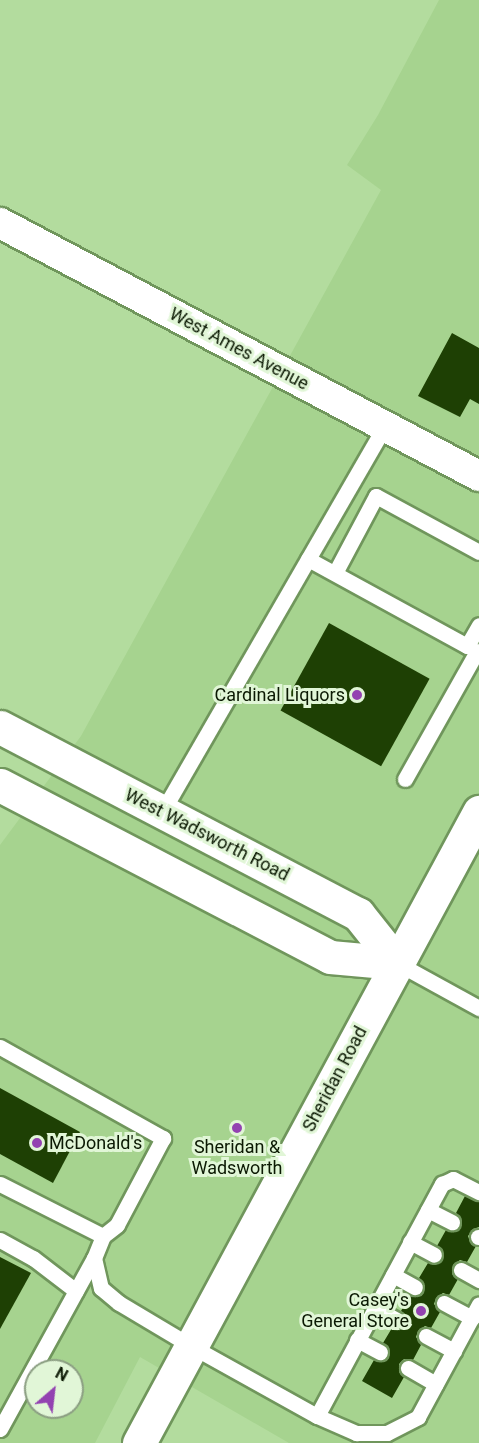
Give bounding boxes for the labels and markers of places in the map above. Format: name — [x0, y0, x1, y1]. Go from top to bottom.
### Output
place label: Cardinal Liquors — [215, 684, 345, 706]
marker: Cardinal Liquors — [350, 688, 364, 702]
marker: Sheridan & Wadsworth — [230, 1121, 244, 1135]
place label: McDonald's — [49, 1132, 142, 1154]
marker: McDonald's — [30, 1136, 44, 1150]
place label: Sheridan & Wadsworth — [191, 1137, 283, 1180]
place label: Casey's General Store — [301, 1290, 409, 1332]
marker: Casey's General Store — [414, 1304, 428, 1318]

